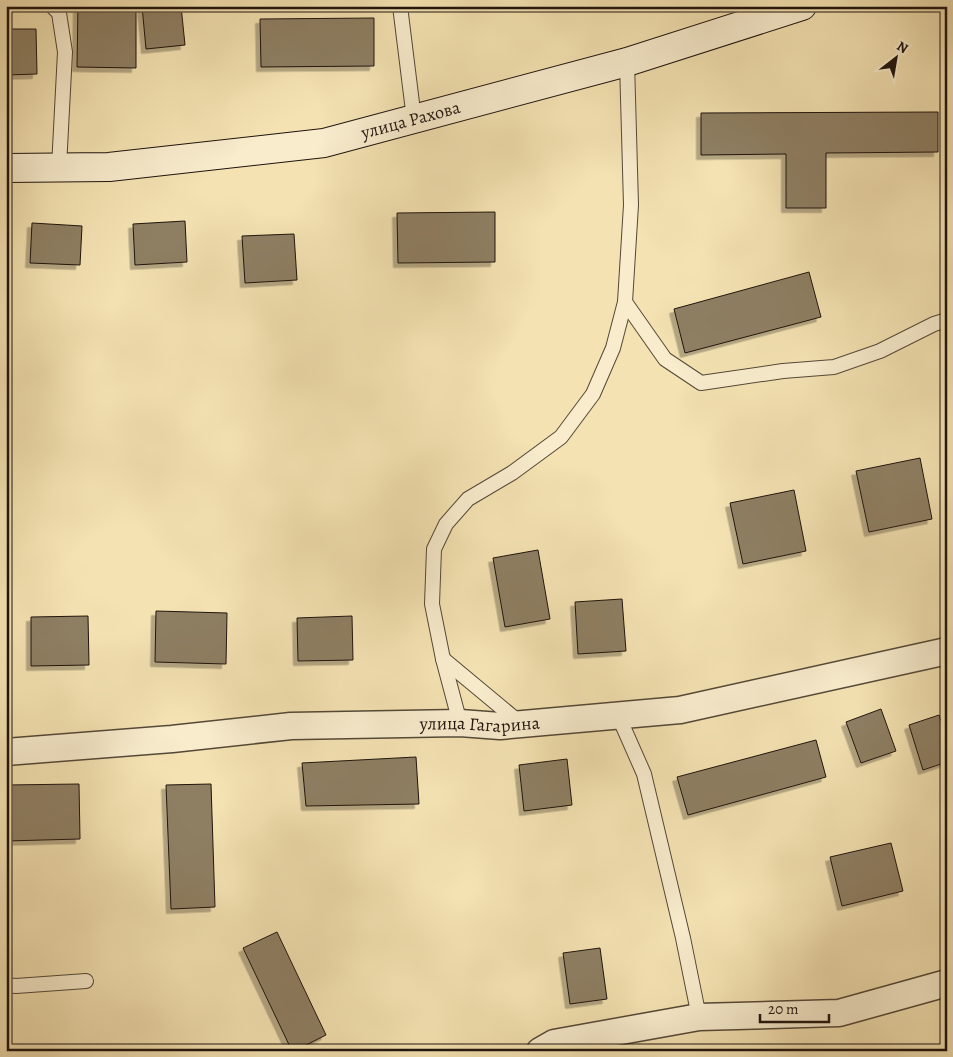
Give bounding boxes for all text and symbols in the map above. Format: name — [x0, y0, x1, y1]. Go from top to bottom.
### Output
north arrow — [870, 32, 920, 82]
text: N — [893, 37, 912, 58]
street label: улица Рахова — [357, 95, 464, 145]
street label: улица Гагарина — [418, 710, 541, 738]
scale bar — [760, 992, 829, 1024]
text: 20 m — [768, 999, 799, 1019]

